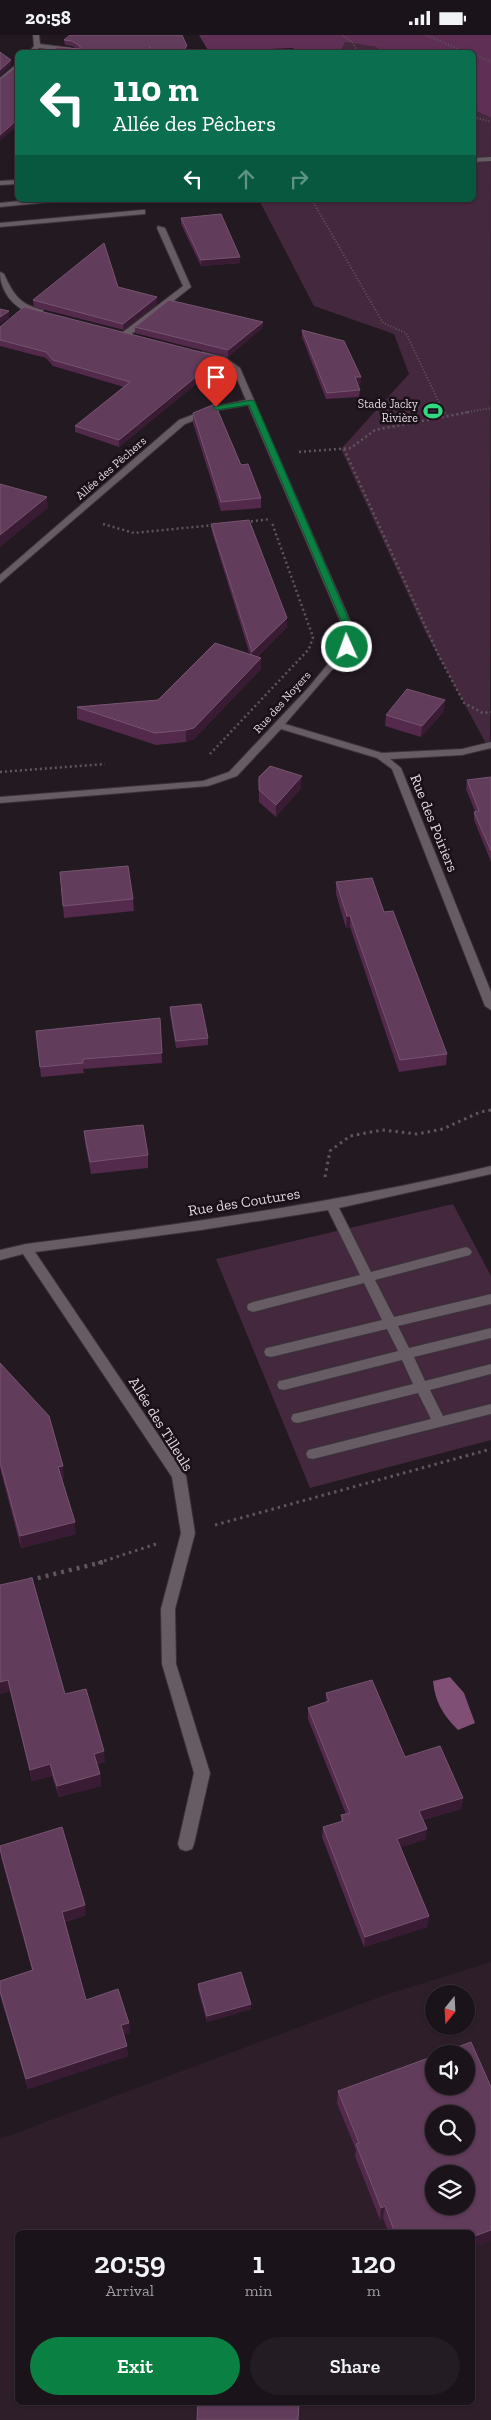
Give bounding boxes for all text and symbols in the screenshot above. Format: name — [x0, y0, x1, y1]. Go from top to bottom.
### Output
text: 20:58 — [25, 6, 71, 29]
text: 110 m — [113, 68, 199, 110]
icon: left — [30, 70, 95, 135]
text: Allée des Pêchers — [113, 110, 276, 137]
icon: left — [179, 165, 207, 193]
icon: ahead — [232, 165, 260, 193]
icon: right — [285, 165, 313, 193]
pin — [195, 356, 237, 407]
icon: arrive — [202, 363, 230, 391]
place label: Stade Jacky Rivière — [358, 397, 419, 425]
sports icon: Stade Jacky Rivière — [422, 400, 444, 422]
street label: Allée des Pêchers — [73, 434, 149, 502]
position arrow — [320, 620, 372, 672]
street label: Rue des Noyers — [250, 668, 314, 736]
street label: Rue des Poiriers — [406, 771, 462, 875]
street label: Rue des Coutures — [187, 1184, 301, 1220]
street label: Allée des Tilleuls — [125, 1374, 197, 1474]
north arrow — [425, 1985, 475, 2035]
map controls — [425, 1985, 475, 2215]
button: sound — [425, 2045, 475, 2095]
button: search — [425, 2105, 475, 2155]
button: layers — [425, 2165, 475, 2215]
text: 20:59 — [94, 2245, 166, 2281]
text: 1 — [252, 2245, 264, 2281]
text: 120 — [351, 2245, 396, 2281]
text: Arrival — [106, 2281, 154, 2300]
text: min — [245, 2281, 272, 2300]
text: m — [367, 2281, 380, 2300]
button: Exit — [30, 2337, 240, 2395]
button: Share — [250, 2337, 460, 2395]

